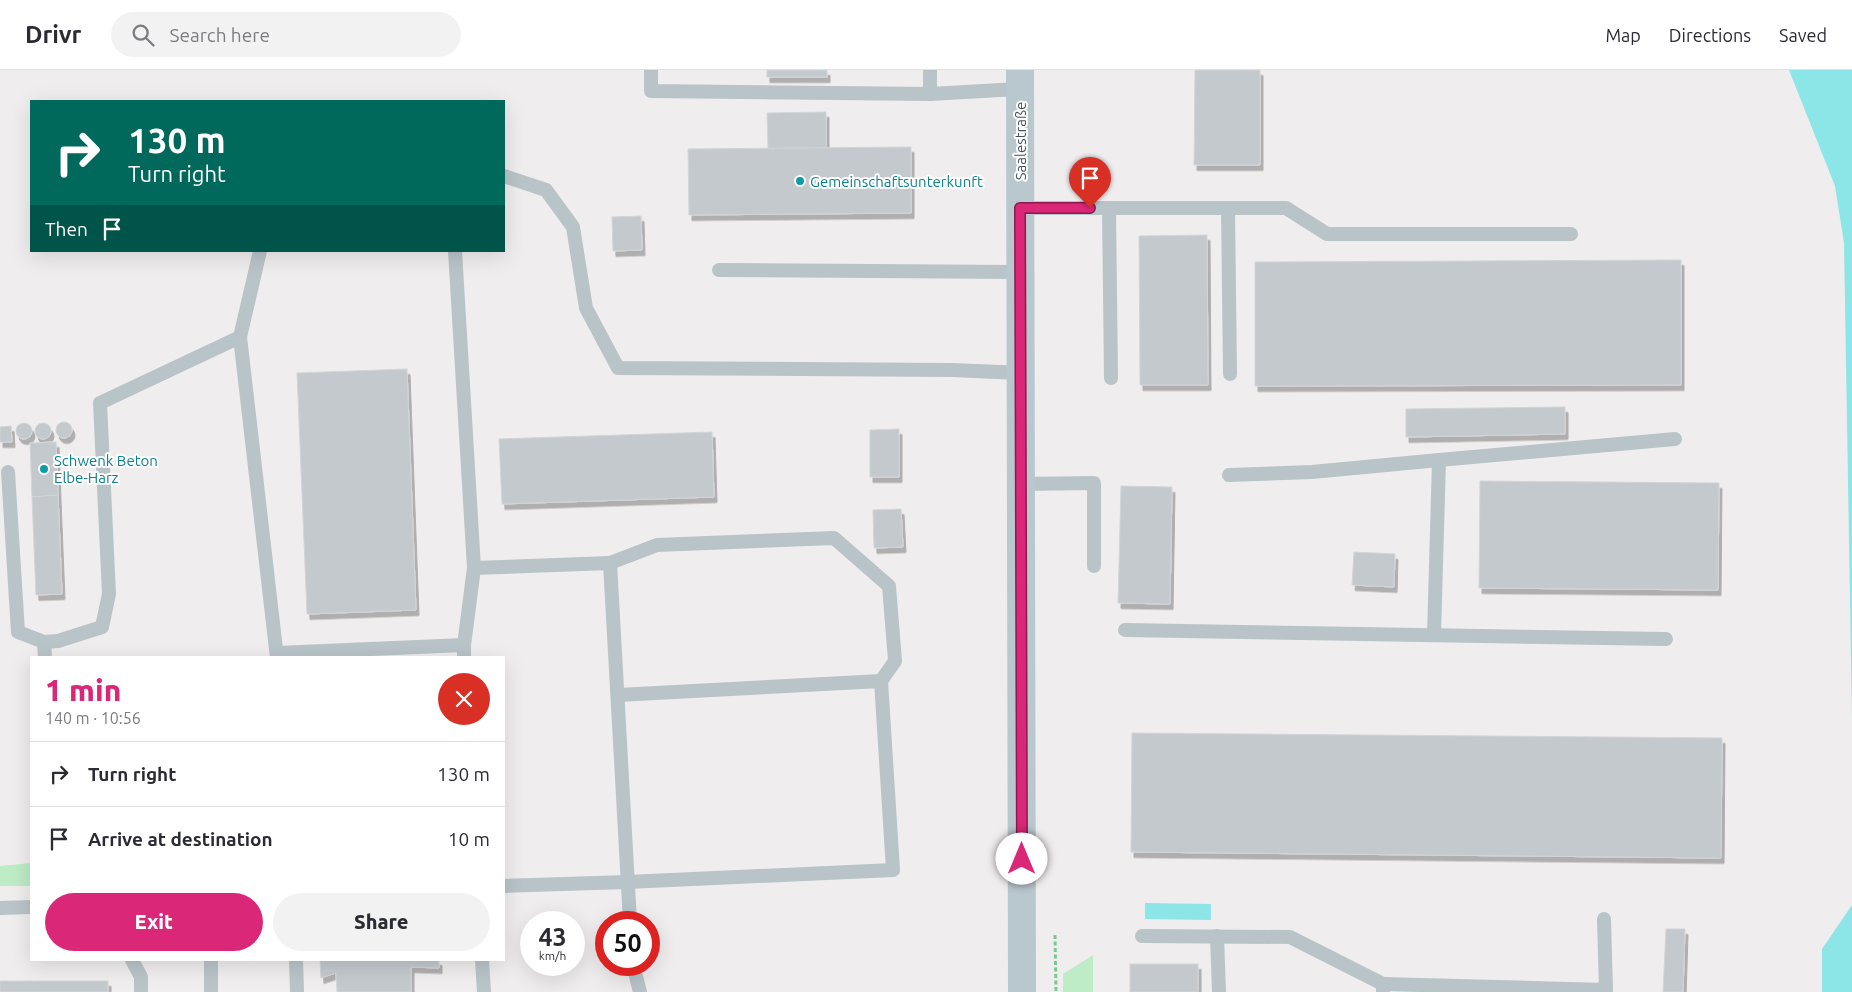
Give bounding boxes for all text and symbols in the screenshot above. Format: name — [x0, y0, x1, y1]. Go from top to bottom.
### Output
search box — [111, 12, 461, 57]
text: Drivr — [25, 21, 81, 48]
icon: search — [129, 21, 157, 49]
text: Search here — [169, 24, 270, 46]
text: Map — [1605, 25, 1641, 45]
text: Directions — [1669, 25, 1751, 45]
text: Saved — [1779, 25, 1827, 45]
street label: Saalestraße — [1012, 102, 1029, 180]
icon: right — [45, 120, 110, 185]
text: 130 m — [128, 120, 226, 160]
pin — [1069, 157, 1111, 208]
text: Turn right — [128, 161, 226, 186]
icon: arrive — [1076, 164, 1104, 192]
place label: Gemeinschaftsunterkunft — [810, 173, 983, 190]
marker: Gemeinschaftsunterkunft — [794, 175, 806, 187]
icon: arrive — [98, 215, 126, 243]
text: Then — [45, 218, 88, 240]
place label: Schwenk Beton Elbe-Harz — [54, 452, 158, 486]
marker: Schwenk Beton Elbe-Harz — [38, 463, 50, 475]
text: 1 min — [45, 673, 121, 707]
button: close — [438, 673, 490, 725]
text: 140 m · 10:56 — [45, 709, 141, 727]
icon: right — [45, 760, 73, 788]
text: Turn right — [88, 763, 176, 785]
text: 130 m — [437, 763, 490, 785]
icon: arrive — [45, 825, 73, 853]
text: Arrive at destination — [88, 828, 273, 850]
text: 10 m — [448, 828, 490, 850]
position arrow — [995, 832, 1047, 884]
button: Exit — [45, 893, 263, 951]
button: Share — [273, 893, 490, 951]
speed limit sign: 50 — [595, 911, 660, 976]
text: 43 — [538, 923, 567, 951]
text: km/h — [539, 949, 566, 962]

